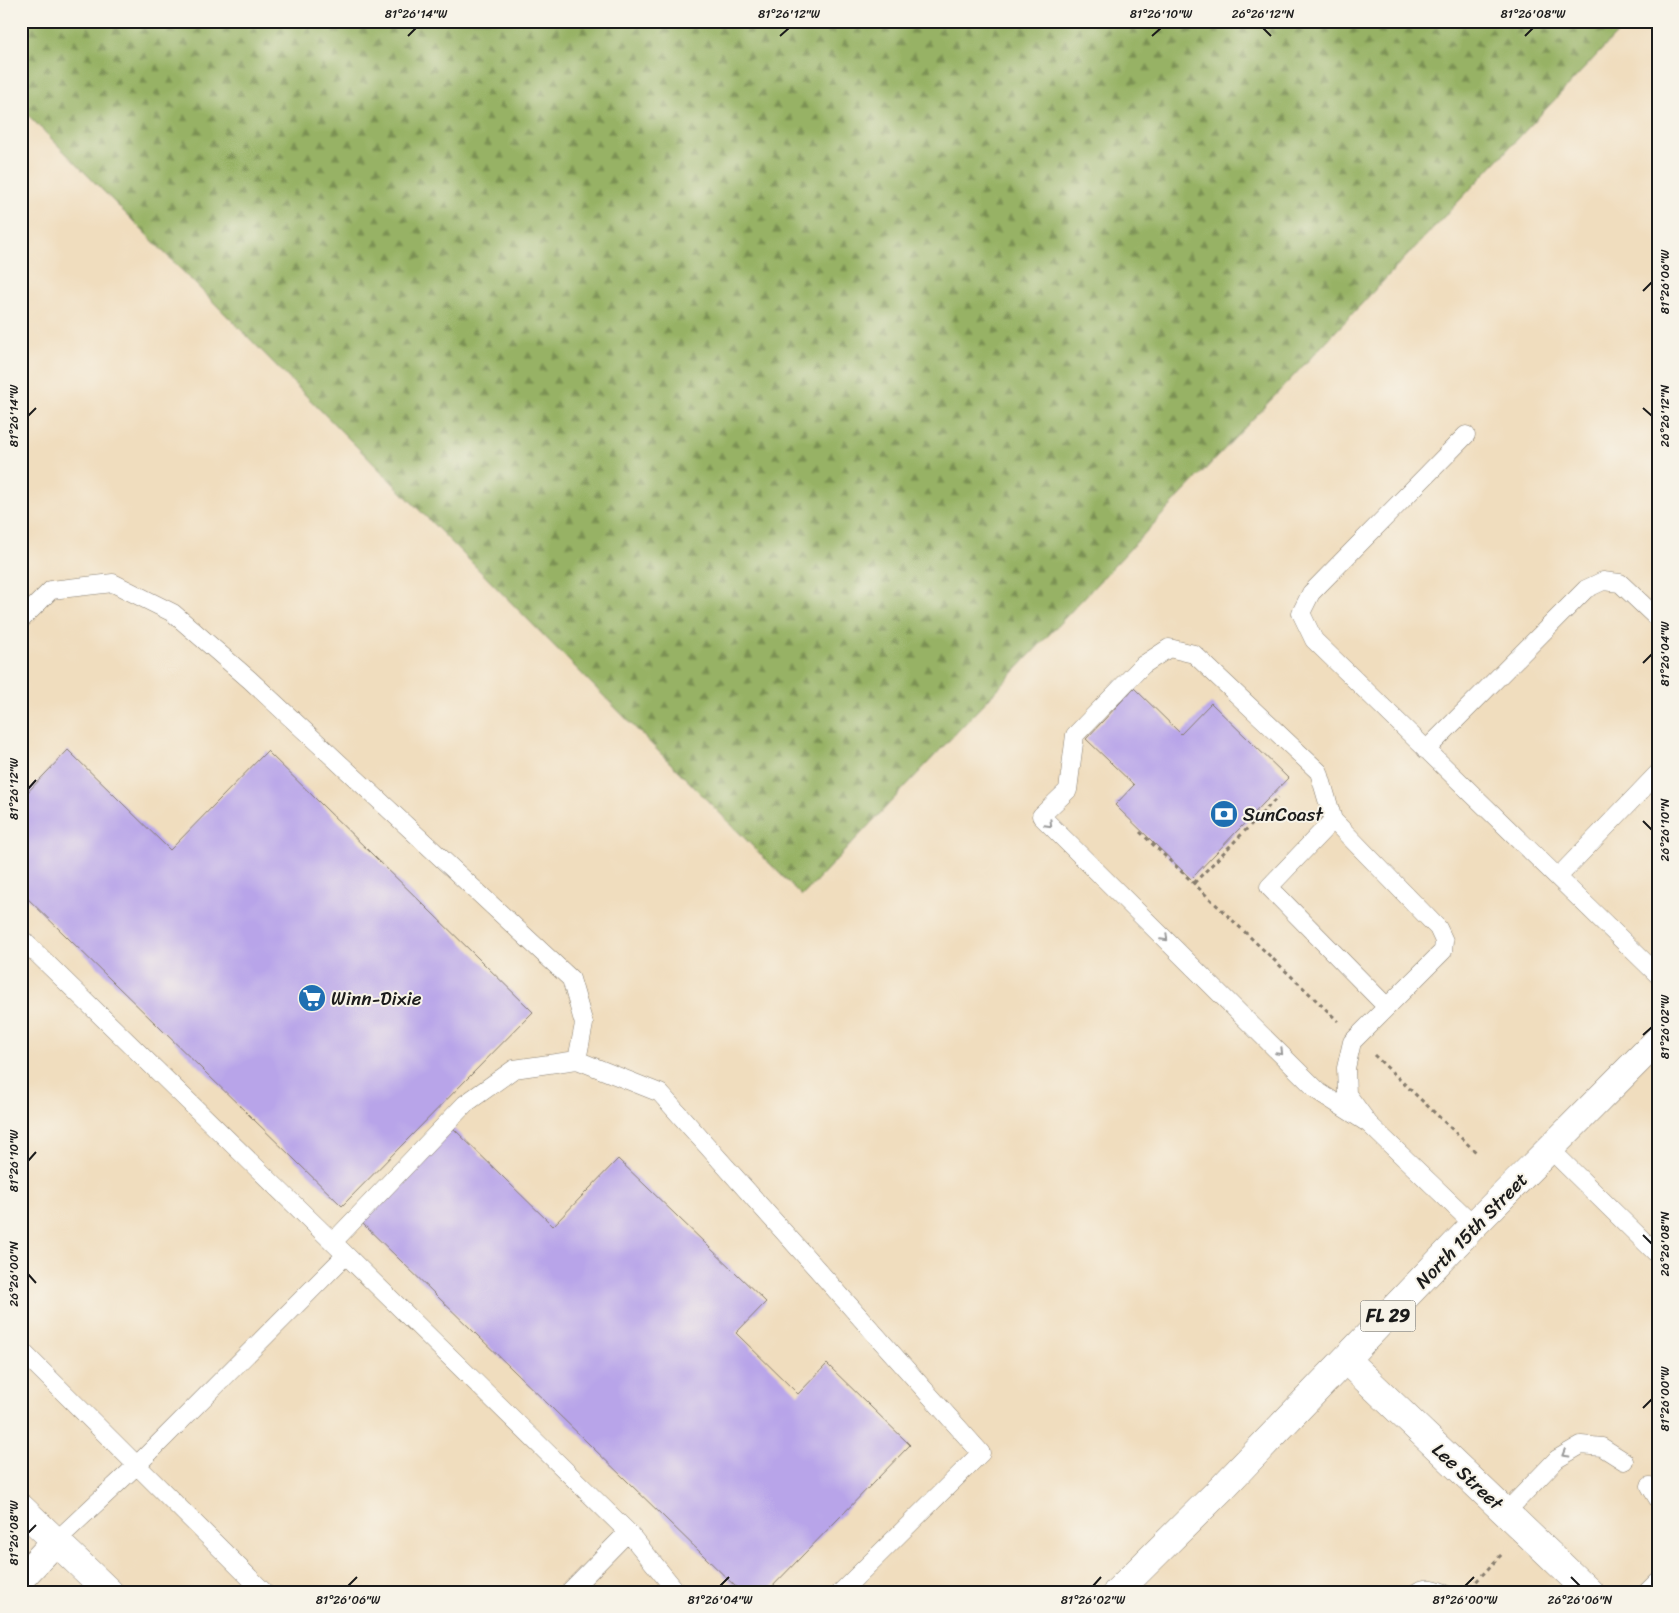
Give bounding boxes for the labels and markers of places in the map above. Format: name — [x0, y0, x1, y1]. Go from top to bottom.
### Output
place label: SunCoast — [1243, 798, 1324, 831]
bank icon: SunCoast — [1209, 799, 1239, 829]
place label: Winn-Dixie — [331, 982, 422, 1015]
supermarket icon: Winn-Dixie — [297, 983, 327, 1013]

